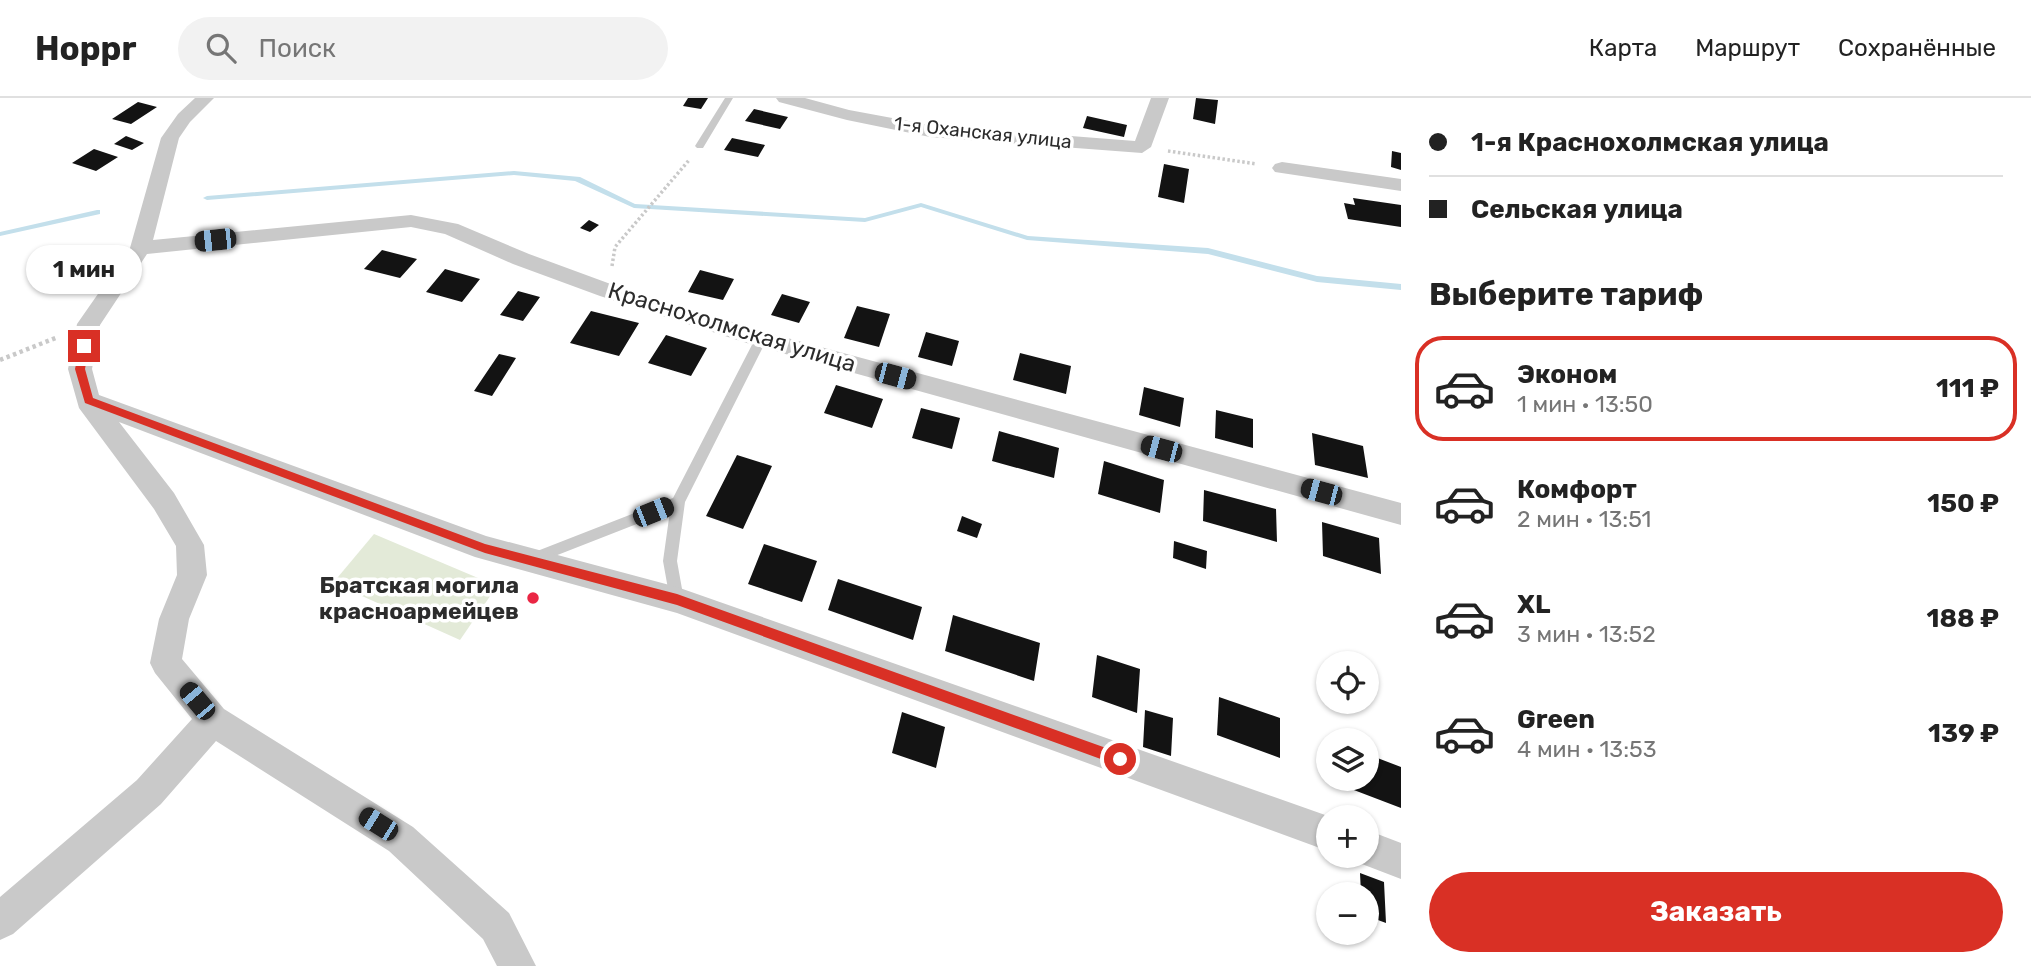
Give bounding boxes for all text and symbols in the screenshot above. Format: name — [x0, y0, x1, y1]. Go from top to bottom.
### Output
search box — [178, 17, 668, 80]
text: Hoppr — [35, 29, 136, 68]
icon: search — [202, 29, 240, 67]
text: Поиск — [258, 33, 336, 64]
text: Карта — [1589, 34, 1657, 62]
text: Маршрут — [1695, 34, 1800, 62]
text: Сохранённые — [1838, 34, 1996, 62]
street label: 1-я Оханская улица — [893, 112, 1073, 153]
text: 1-я Краснохолмская улица — [1471, 127, 1829, 158]
text: Сельская улица — [1471, 194, 1683, 225]
car — [194, 227, 237, 253]
callout: 1 мин — [26, 244, 142, 294]
text: 1 мин — [53, 255, 115, 283]
text: Выберите тариф — [1429, 275, 1703, 313]
street label: Краснохолмская улица — [605, 276, 859, 378]
route end — [68, 330, 100, 362]
icon: car — [1433, 357, 1496, 420]
text: Эконом — [1517, 359, 1617, 390]
car — [872, 360, 919, 392]
text: 111 ₽ — [1936, 373, 1999, 404]
text: 1 мин · 13:50 — [1517, 390, 1653, 418]
car — [1138, 433, 1185, 465]
icon: car — [1433, 472, 1496, 535]
text: Комфорт — [1517, 474, 1637, 505]
car — [1298, 476, 1345, 508]
text: 150 ₽ — [1927, 488, 1999, 519]
car — [630, 494, 677, 530]
text: 2 мин · 13:51 — [1517, 505, 1651, 533]
place label: Братская могила красноармейцев — [319, 571, 519, 625]
icon: car — [1433, 587, 1496, 650]
text: XL — [1517, 589, 1550, 620]
marker: Братская могила красноармейцев — [525, 590, 541, 606]
text: 188 ₽ — [1927, 603, 1999, 634]
text: 3 мин · 13:52 — [1517, 620, 1656, 648]
map controls — [1316, 651, 1379, 945]
button: locate — [1316, 651, 1379, 714]
car — [176, 678, 219, 724]
icon: car — [1433, 702, 1496, 765]
text: Green — [1517, 704, 1595, 735]
text: 139 ₽ — [1928, 718, 1999, 749]
button: layers — [1316, 728, 1379, 791]
text: 4 мин · 13:53 — [1517, 735, 1657, 763]
route start — [1104, 743, 1136, 775]
car — [355, 804, 402, 844]
button: + — [1316, 805, 1379, 868]
button: Заказать — [1429, 872, 2003, 952]
button: − — [1316, 882, 1379, 945]

